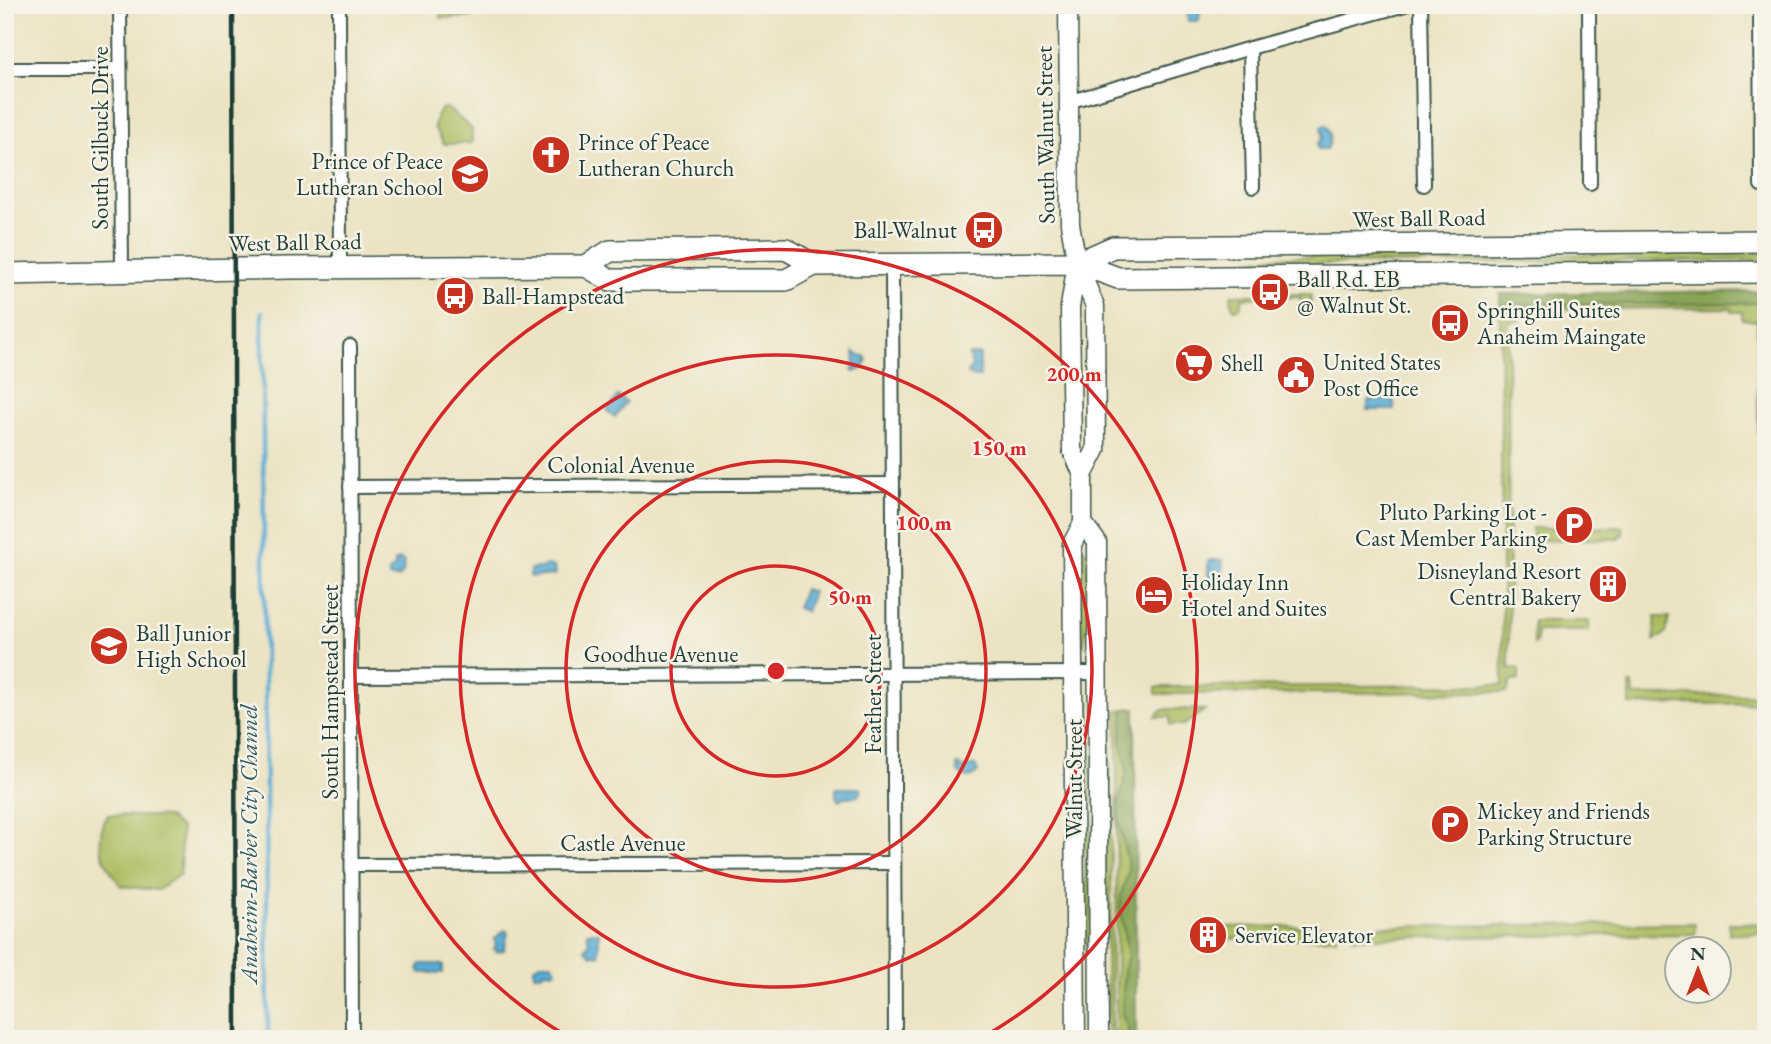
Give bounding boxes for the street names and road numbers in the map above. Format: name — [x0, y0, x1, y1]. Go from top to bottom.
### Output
street label: South Walnut Street — [1028, 45, 1062, 224]
street label: South Gilbuck Drive — [85, 46, 115, 230]
street label: West Ball Road — [1352, 202, 1486, 234]
street label: West Ball Road — [228, 226, 362, 258]
street label: Colonial Avenue — [547, 450, 695, 480]
street label: South Hampstead Street — [315, 584, 345, 800]
street label: Feather Street — [858, 633, 888, 754]
street label: Goodhue Avenue — [584, 639, 738, 669]
street label: Walnut Street — [1059, 718, 1089, 839]
street label: Castle Avenue — [560, 828, 686, 858]

